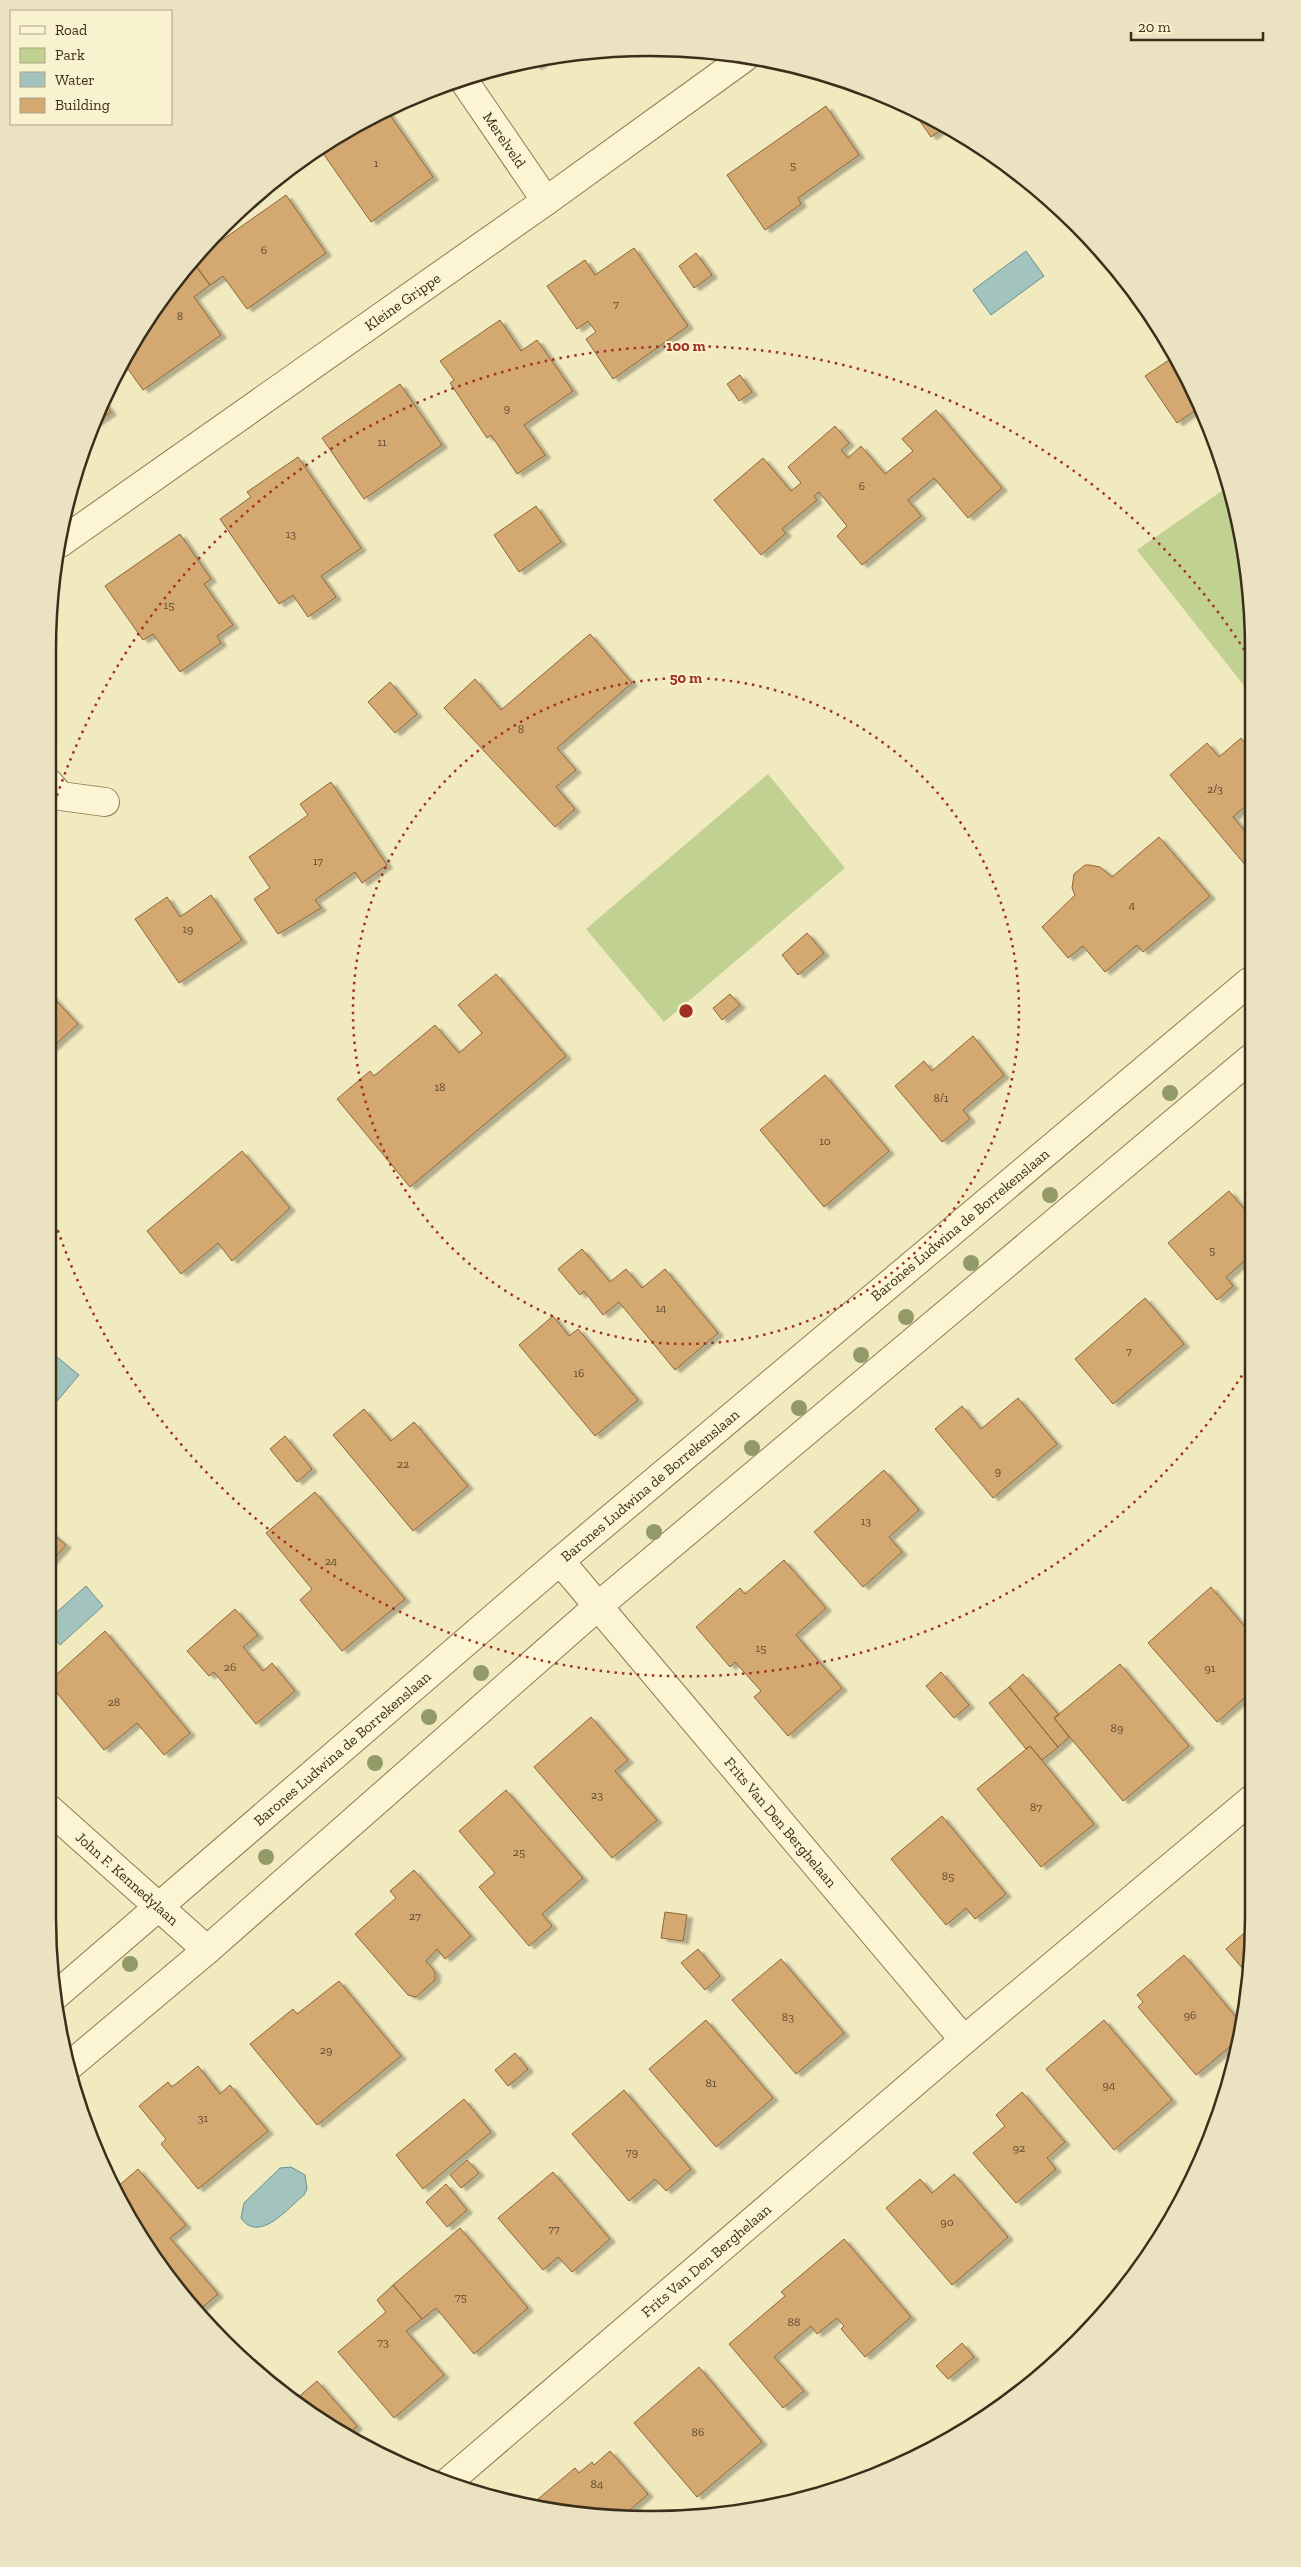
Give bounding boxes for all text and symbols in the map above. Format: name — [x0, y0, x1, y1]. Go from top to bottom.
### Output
legend — [10, 10, 172, 125]
scale bar — [1131, 10, 1264, 42]
text: 20 m — [1138, 18, 1171, 36]
text: Road — [55, 21, 88, 39]
text: Park — [55, 46, 85, 64]
text: Water — [55, 71, 95, 89]
text: Building — [55, 96, 110, 114]
street label: Merelveld — [479, 109, 530, 172]
house number: 1 — [374, 156, 379, 170]
house number: 5 — [790, 158, 796, 172]
house number: 6 — [261, 243, 267, 257]
street label: Kleine Grippe — [361, 269, 444, 335]
house number: 7 — [613, 297, 619, 311]
house number: 8 — [177, 309, 183, 323]
text: 100 m — [666, 337, 706, 355]
house number: 9 — [504, 401, 510, 415]
house number: 11 — [377, 435, 387, 449]
house number: 6 — [859, 479, 865, 493]
house number: 13 — [286, 527, 296, 541]
house number: 15 — [164, 598, 174, 612]
text: 50 m — [670, 669, 702, 687]
house number: 8 — [518, 722, 524, 736]
house number: 2/3 — [1207, 782, 1223, 796]
house number: 17 — [313, 854, 323, 868]
house number: 4 — [1129, 898, 1136, 912]
house number: 19 — [183, 922, 194, 936]
centre of rings — [677, 1002, 695, 1020]
house number: 18 — [434, 1080, 446, 1094]
house number: 8/1 — [933, 1091, 949, 1105]
house number: 10 — [819, 1134, 831, 1148]
street label: Barones Ludwina de Borrekenslaan — [867, 1144, 1053, 1305]
house number: 5 — [1209, 1243, 1215, 1257]
house number: 14 — [655, 1301, 667, 1315]
house number: 7 — [1126, 1344, 1132, 1358]
house number: 16 — [574, 1366, 585, 1380]
street label: Barones Ludwina de Borrekenslaan — [557, 1405, 743, 1566]
house number: 22 — [397, 1457, 409, 1471]
house number: 9 — [995, 1464, 1001, 1478]
house number: 13 — [861, 1514, 871, 1528]
house number: 24 — [325, 1554, 338, 1568]
house number: 15 — [756, 1641, 766, 1655]
house number: 26 — [224, 1660, 236, 1674]
house number: 91 — [1205, 1661, 1216, 1675]
street label: Barones Ludwina de Borrekenslaan — [250, 1667, 435, 1830]
house number: 28 — [108, 1695, 120, 1709]
house number: 89 — [1111, 1721, 1123, 1735]
street label: Frits Van Den Berghelaan — [720, 1754, 841, 1892]
house number: 23 — [591, 1788, 603, 1802]
house number: 87 — [1030, 1800, 1042, 1814]
street label: John F. Kennedylaan — [72, 1828, 183, 1930]
house number: 25 — [513, 1845, 525, 1859]
house number: 85 — [942, 1869, 954, 1883]
house number: 27 — [409, 1909, 421, 1923]
house number: 96 — [1184, 2008, 1196, 2022]
house number: 83 — [782, 2010, 794, 2024]
house number: 29 — [320, 2043, 332, 2057]
house number: 81 — [705, 2076, 717, 2090]
house number: 94 — [1103, 2078, 1116, 2092]
house number: 31 — [198, 2111, 209, 2125]
house number: 92 — [1013, 2141, 1025, 2155]
house number: 79 — [626, 2145, 638, 2159]
street label: Frits Van Den Berghelaan — [638, 2200, 775, 2321]
house number: 90 — [940, 2215, 954, 2229]
house number: 77 — [548, 2222, 560, 2236]
house number: 75 — [455, 2290, 467, 2304]
house number: 88 — [788, 2315, 800, 2329]
house number: 73 — [377, 2335, 389, 2349]
house number: 86 — [692, 2425, 704, 2439]
house number: 84 — [591, 2477, 604, 2491]

